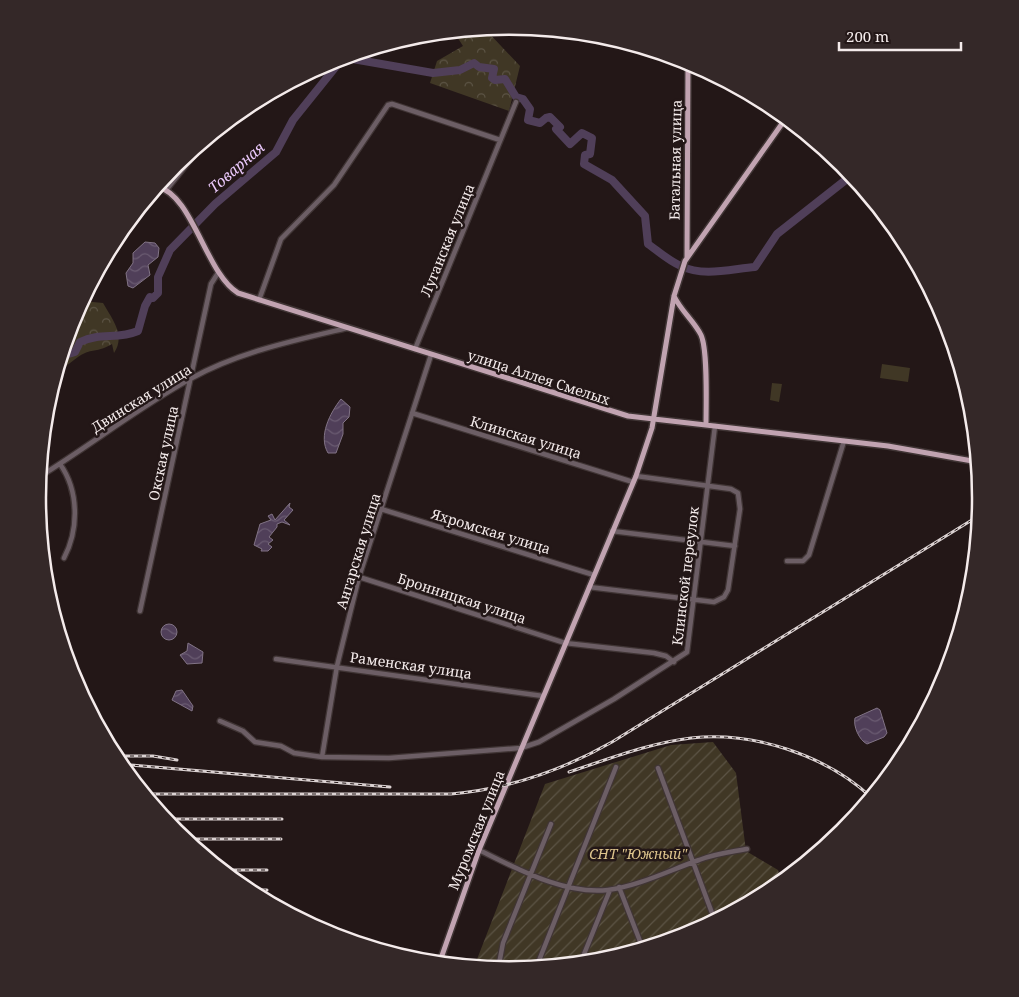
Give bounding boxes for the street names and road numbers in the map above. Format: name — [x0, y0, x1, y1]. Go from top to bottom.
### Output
street label: Батальная улица — [664, 100, 686, 220]
street label: Луганская улица — [416, 181, 478, 299]
street label: улица Аллея Смелых — [465, 345, 614, 409]
street label: Двинская улица — [87, 359, 195, 437]
street label: Окская улица — [144, 404, 182, 502]
street label: Клинская улица — [468, 411, 584, 463]
street label: Ангарская улица — [331, 490, 385, 612]
street label: Яхромская улица — [428, 504, 553, 558]
street label: Клинской переулок — [667, 505, 703, 646]
street label: Бронницкая улица — [395, 568, 529, 628]
street label: Раменская улица — [349, 647, 473, 683]
street label: Муромская улица — [443, 767, 509, 893]

